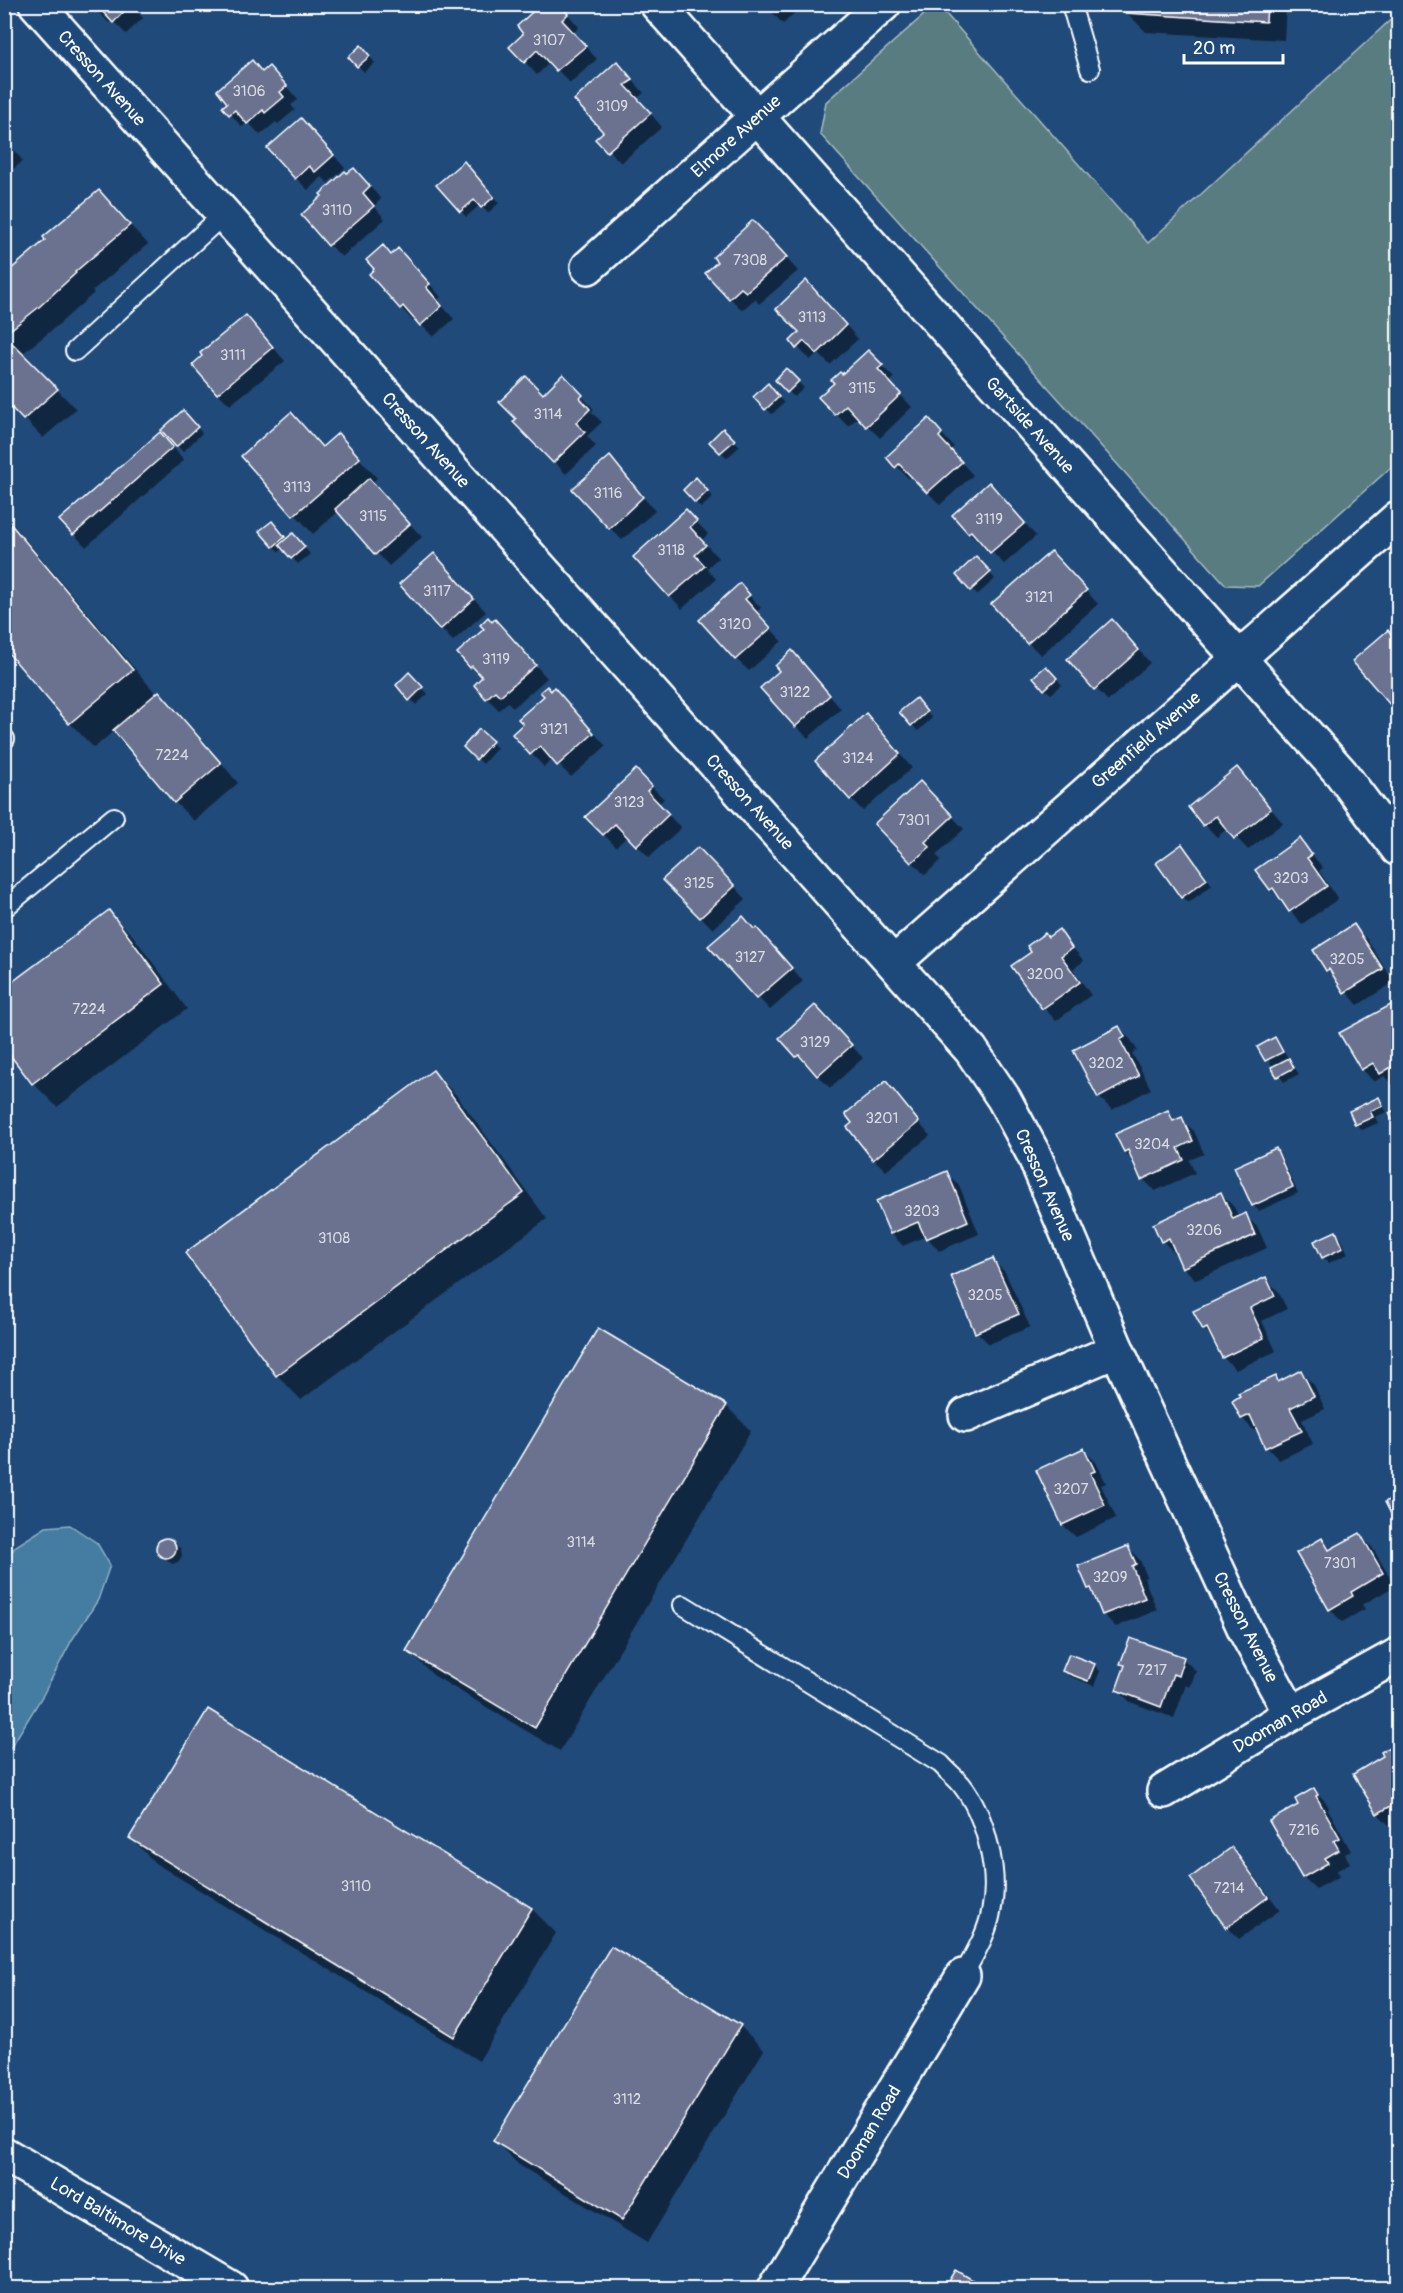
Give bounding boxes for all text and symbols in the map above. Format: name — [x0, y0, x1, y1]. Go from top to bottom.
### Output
street label: Cresson Avenue — [53, 26, 151, 131]
scale bar — [1184, 27, 1283, 65]
house number: 3107 — [533, 31, 565, 50]
text: 20 m — [1193, 37, 1235, 60]
house number: 3106 — [232, 82, 266, 101]
street label: Elmore Avenue — [686, 90, 786, 183]
house number: 3109 — [596, 97, 628, 116]
house number: 3110 — [322, 201, 352, 220]
house number: 7308 — [733, 251, 767, 270]
house number: 3113 — [798, 308, 826, 327]
house number: 3111 — [220, 346, 246, 365]
street label: Gartside Avenue — [980, 372, 1079, 479]
house number: 3115 — [848, 379, 876, 398]
street label: Cresson Avenue — [377, 388, 475, 493]
house number: 3114 — [534, 405, 563, 424]
house number: 3113 — [283, 478, 311, 497]
house number: 3116 — [594, 484, 622, 503]
house number: 3115 — [359, 507, 387, 526]
house number: 3119 — [975, 510, 1003, 529]
house number: 3118 — [657, 541, 685, 560]
house number: 3117 — [423, 582, 451, 601]
house number: 3121 — [1025, 588, 1053, 607]
house number: 3120 — [719, 615, 751, 634]
house number: 3119 — [482, 650, 510, 669]
house number: 3122 — [779, 683, 811, 702]
street label: Greenfield Avenue — [1087, 687, 1206, 794]
house number: 3121 — [540, 720, 568, 739]
house number: 7224 — [155, 746, 189, 765]
house number: 3124 — [842, 749, 874, 768]
street label: Cresson Avenue — [701, 750, 799, 855]
house number: 3123 — [614, 793, 644, 812]
house number: 7301 — [898, 811, 930, 830]
house number: 3203 — [1273, 869, 1309, 888]
house number: 3125 — [684, 874, 714, 893]
house number: 3127 — [735, 948, 765, 967]
house number: 3205 — [1329, 950, 1365, 969]
house number: 3200 — [1026, 965, 1064, 984]
house number: 7224 — [72, 1000, 106, 1019]
house number: 3129 — [800, 1033, 830, 1052]
house number: 3202 — [1088, 1054, 1124, 1073]
house number: 3201 — [866, 1109, 898, 1128]
street label: Cresson Avenue — [1009, 1125, 1080, 1245]
house number: 3204 — [1134, 1135, 1170, 1154]
house number: 3203 — [904, 1202, 940, 1221]
house number: 3206 — [1186, 1221, 1222, 1240]
house number: 3108 — [318, 1229, 350, 1248]
house number: 3205 — [967, 1286, 1003, 1305]
house number: 3207 — [1054, 1480, 1089, 1499]
house number: 3114 — [567, 1533, 596, 1552]
house number: 7301 — [1324, 1554, 1356, 1573]
house number: 3209 — [1093, 1568, 1127, 1587]
street label: Cresson Avenue — [1208, 1568, 1283, 1686]
house number: 7217 — [1137, 1661, 1167, 1680]
street label: Dooman Road — [1229, 1686, 1332, 1759]
house number: 7216 — [1289, 1821, 1319, 1840]
house number: 3110 — [341, 1877, 371, 1896]
house number: 7214 — [1214, 1879, 1245, 1898]
street label: Dooman Road — [832, 2081, 906, 2183]
house number: 3112 — [613, 2090, 641, 2109]
street label: Lord Baltimore Drive — [46, 2172, 190, 2271]

